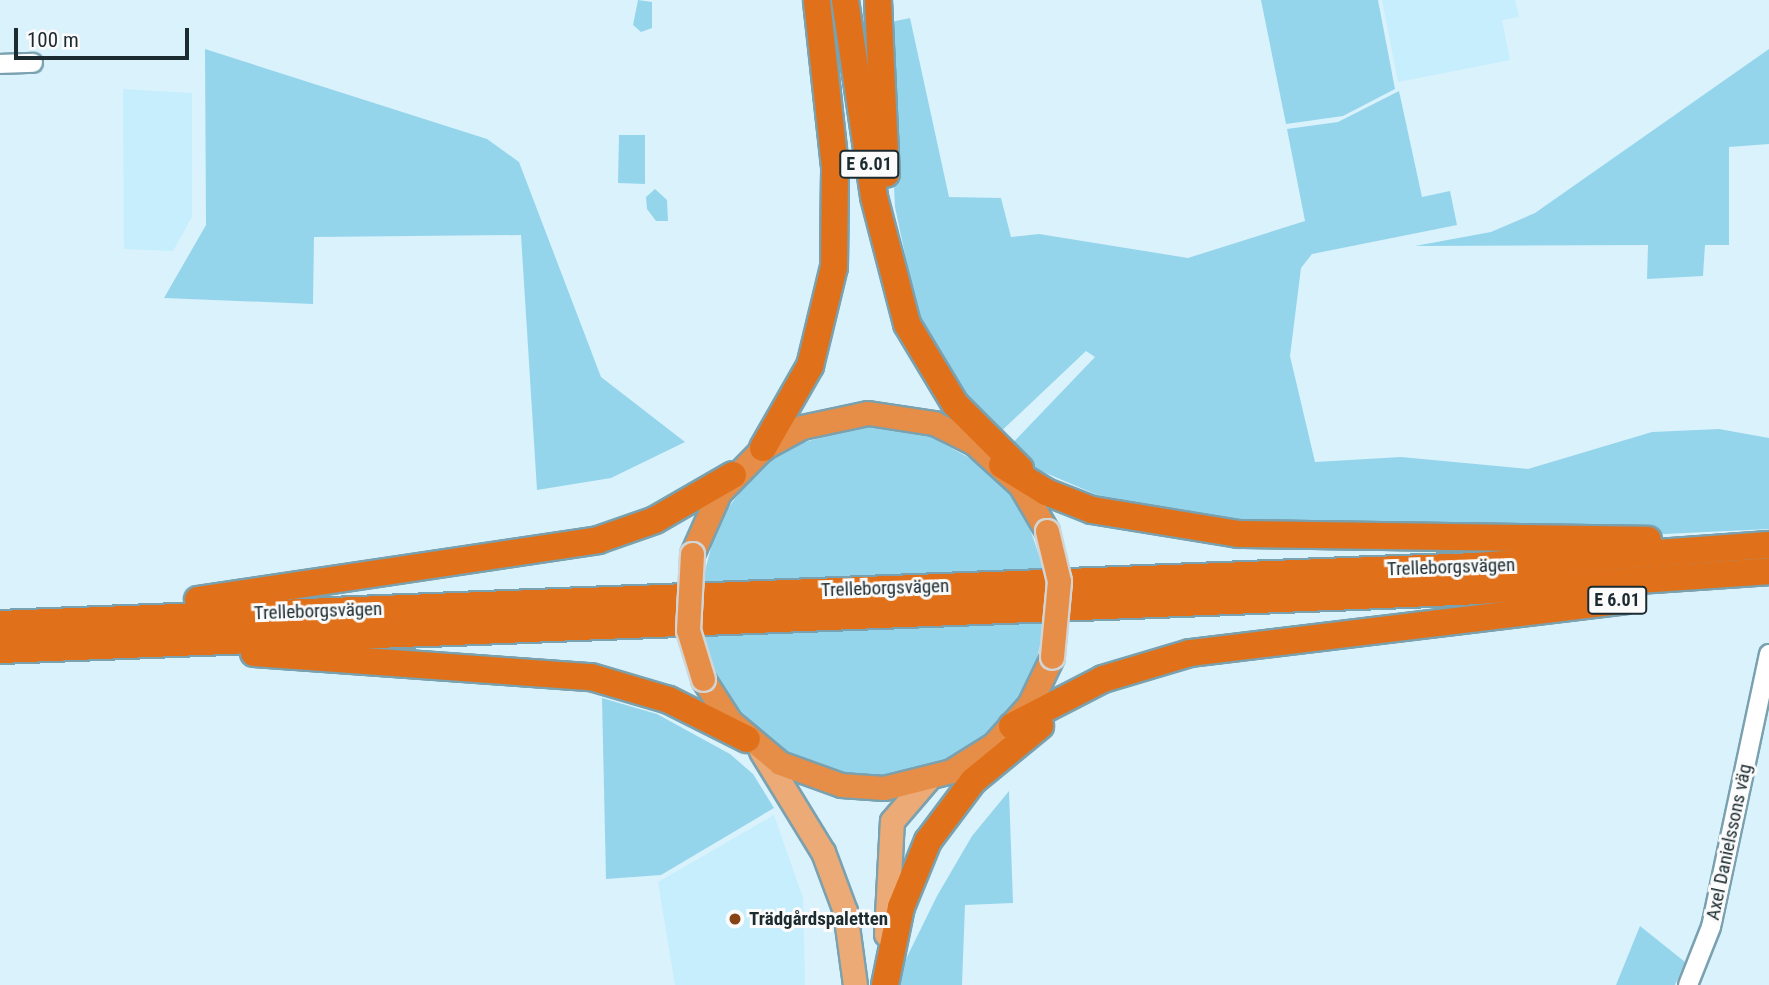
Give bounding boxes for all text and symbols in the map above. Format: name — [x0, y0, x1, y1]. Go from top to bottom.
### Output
scale bar — [18, 14, 192, 58]
text: 100 m — [27, 28, 79, 52]
road number: E 6.01 — [838, 149, 900, 178]
street label: Trelleborgsvägen — [1386, 553, 1516, 581]
street label: Trelleborgsvägen — [820, 574, 950, 602]
road number: E 6.01 — [1586, 586, 1648, 614]
street label: Trelleborgsvägen — [253, 597, 383, 625]
street label: Axel Danielssons väg — [1701, 762, 1757, 922]
place label: Trädgårdspaletten — [749, 908, 888, 930]
marker: Trädgårdspaletten — [727, 911, 743, 927]

